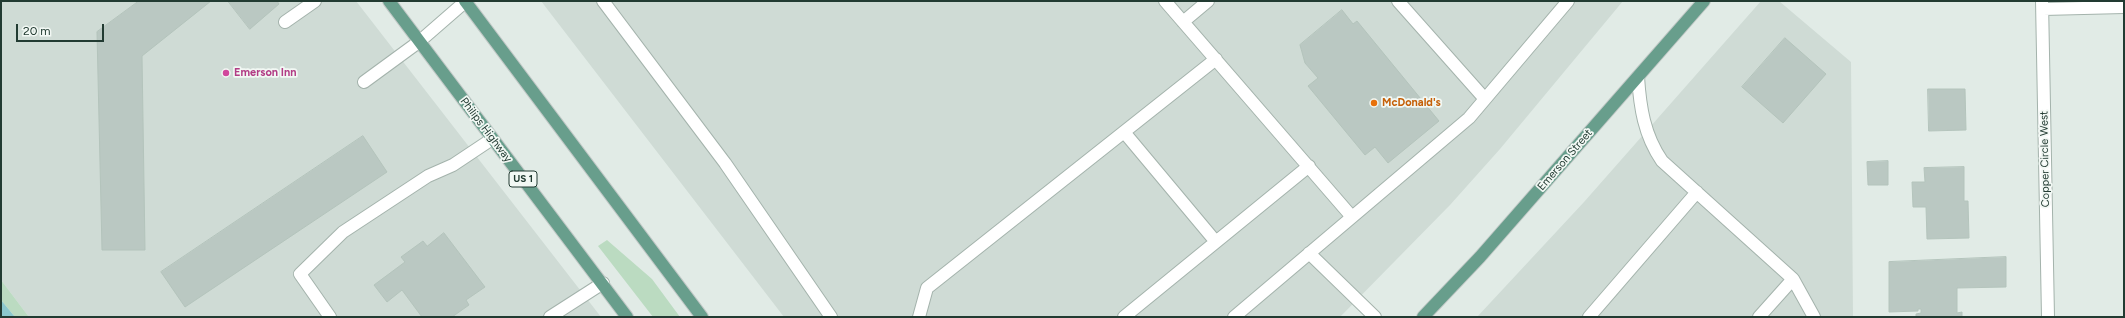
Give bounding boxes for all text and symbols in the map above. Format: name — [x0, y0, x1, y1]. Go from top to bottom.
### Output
scale bar — [18, 16, 106, 42]
text: 20 m — [23, 24, 51, 38]
place label: Emerson Inn — [234, 66, 296, 80]
marker: Emerson Inn — [221, 68, 231, 78]
street label: Philips Highway — [457, 95, 515, 165]
place label: McDonald's — [1382, 96, 1441, 110]
marker: McDonald's — [1369, 98, 1379, 108]
street label: Copper Circle West — [2038, 111, 2052, 207]
street label: Emerson Street — [1535, 127, 1595, 193]
road number: US 1 — [509, 171, 537, 187]

